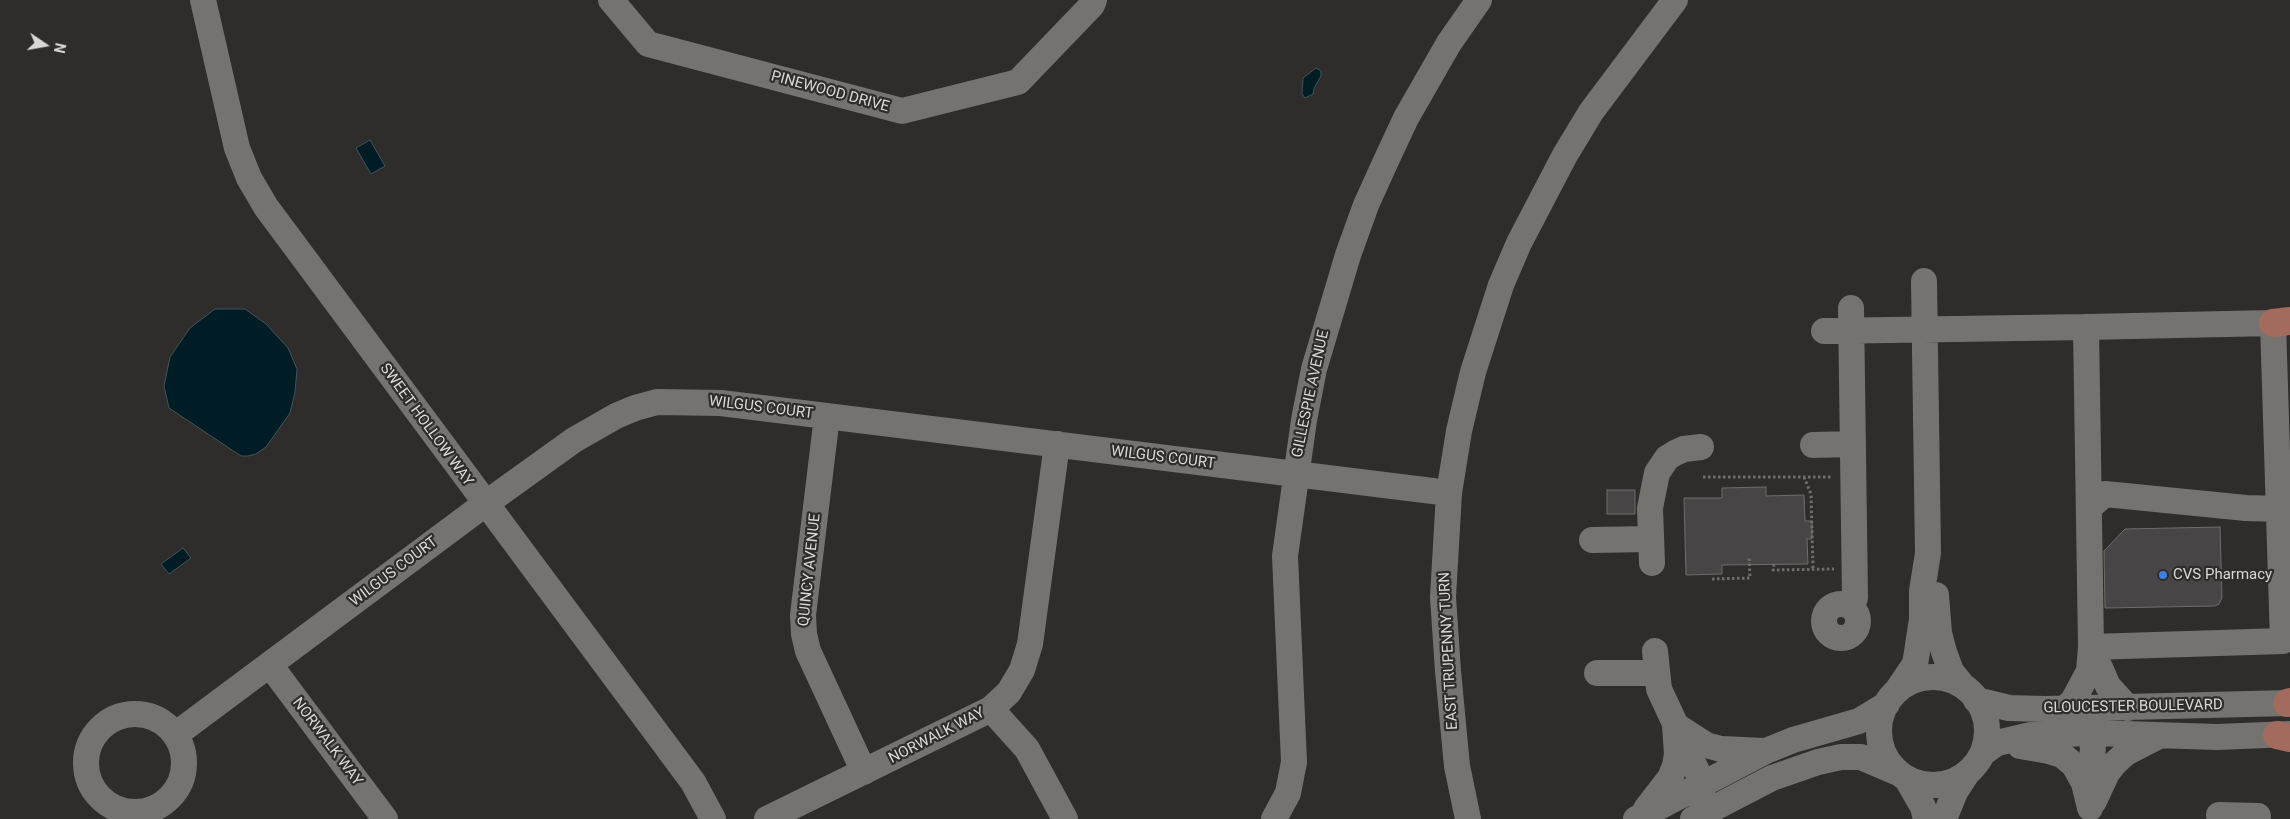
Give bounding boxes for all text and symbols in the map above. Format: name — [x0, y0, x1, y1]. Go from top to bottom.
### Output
north arrow — [20, 20, 70, 70]
text: N — [51, 42, 69, 55]
street label: PINEWOOD DRIVE — [769, 68, 891, 116]
street label: GILLESPIE AVENUE — [1289, 329, 1333, 459]
street label: SWEET HOLLOW WAY — [375, 360, 477, 490]
street label: WILGUS COURT — [708, 393, 814, 423]
street label: WILGUS COURT — [1110, 443, 1216, 473]
street label: QUINCY AVENUE — [795, 513, 825, 627]
street label: WILGUS COURT — [347, 533, 441, 611]
place label: CVS Pharmacy — [2173, 566, 2272, 584]
marker: CVS Pharmacy — [2157, 569, 2169, 581]
street label: EAST TRUPENNY TURN — [1436, 571, 1462, 731]
street label: NORWALK WAY — [288, 695, 366, 789]
street label: GLOUCESTER BOULEVARD — [2043, 696, 2223, 718]
street label: NORWALK WAY — [886, 704, 988, 768]

